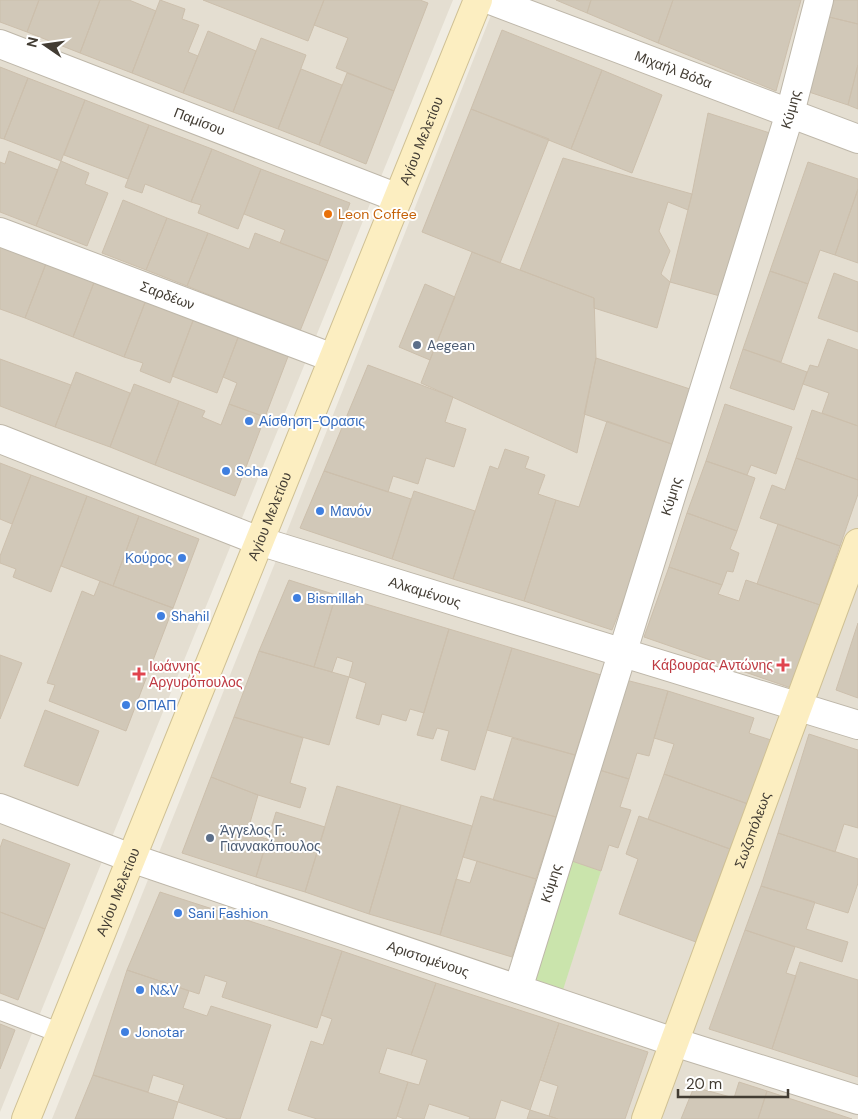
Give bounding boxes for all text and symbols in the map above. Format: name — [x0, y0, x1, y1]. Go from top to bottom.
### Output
north arrow — [20, 20, 70, 70]
text: N — [22, 35, 42, 49]
street label: Μιχαήλ Βόδα — [632, 46, 715, 92]
street label: Κύμης — [777, 88, 805, 131]
street label: Αγίου Μελετίου — [395, 94, 447, 188]
street label: Παμίσου — [171, 103, 228, 139]
place label: Leon Coffee — [338, 205, 417, 223]
marker: Leon Coffee — [322, 208, 334, 220]
street label: Σαρδέων — [138, 277, 197, 314]
place label: Aegean — [427, 336, 475, 354]
marker: Aegean — [411, 339, 423, 351]
place label: Αίσθηση-Όρασις — [259, 412, 365, 430]
marker: Αίσθηση-Όρασις — [243, 415, 255, 427]
place label: Soha — [236, 462, 268, 480]
marker: Soha — [220, 465, 232, 477]
street label: Αγίου Μελετίου — [244, 470, 295, 563]
street label: Κύμης — [657, 474, 686, 518]
place label: Μανόν — [330, 502, 372, 520]
marker: Μανόν — [314, 505, 326, 517]
place label: Κούρος — [125, 549, 172, 567]
marker: Κούρος — [176, 552, 188, 564]
street label: Αλκαμένους — [387, 572, 464, 612]
place label: Bismillah — [307, 589, 364, 607]
marker: Bismillah — [291, 592, 303, 604]
place label: Shahil — [171, 607, 209, 625]
marker: Shahil — [155, 610, 167, 622]
place label: Κάβουρας Αντώνης — [652, 656, 773, 674]
place label: Ιωάννης Αργυρόπουλος — [149, 657, 243, 691]
marker: Κάβουρας Αντώνης — [777, 659, 789, 671]
marker: Ιωάννης Αργυρόπουλος — [133, 668, 145, 680]
place label: ΟΠΑΠ — [136, 696, 176, 714]
marker: ΟΠΑΠ — [120, 699, 132, 711]
street label: Σωζοπόλεως — [730, 789, 775, 871]
place label: Άγγελος Γ. Γιαννακόπουλος — [220, 821, 321, 855]
marker: Άγγελος Γ. Γιαννακόπουλος — [204, 832, 216, 844]
street label: Αγίου Μελετίου — [92, 845, 144, 939]
street label: Κύμης — [536, 861, 565, 905]
place label: Sani Fashion — [188, 904, 268, 922]
marker: Sani Fashion — [172, 907, 184, 919]
street label: Αριστομένους — [385, 936, 472, 981]
place label: N&V — [150, 981, 179, 999]
marker: N&V — [134, 984, 146, 996]
place label: Jonotar — [135, 1023, 185, 1041]
marker: Jonotar — [119, 1026, 131, 1038]
scale bar — [678, 1066, 788, 1098]
text: 20 m — [686, 1074, 722, 1094]

